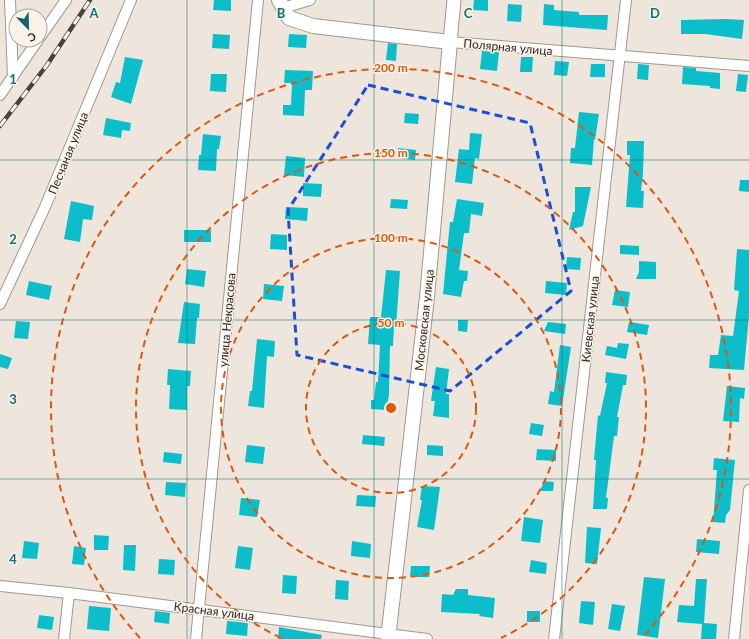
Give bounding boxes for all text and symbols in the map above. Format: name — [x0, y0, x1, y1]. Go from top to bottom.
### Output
text: A — [88, 5, 99, 21]
text: B — [277, 5, 286, 21]
text: C — [464, 5, 473, 21]
text: D — [650, 5, 660, 21]
north arrow — [8, 8, 48, 48]
text: С — [26, 30, 38, 45]
street label: Полярная улица — [463, 36, 553, 58]
text: 200 m — [374, 60, 408, 75]
text: 1 — [9, 71, 17, 87]
street label: Песчаная улица — [45, 110, 91, 196]
text: 150 m — [374, 145, 408, 160]
text: 100 m — [374, 230, 408, 245]
text: 2 — [9, 231, 17, 247]
street label: Московская улица — [411, 269, 437, 371]
street label: улица Некрасова — [215, 272, 239, 368]
street label: Киевская улица — [578, 275, 602, 363]
text: 50 m — [378, 315, 404, 330]
text: 3 — [9, 391, 17, 407]
centre of rings — [384, 401, 398, 415]
text: 4 — [9, 551, 17, 567]
street label: Красная улица — [173, 599, 255, 623]

